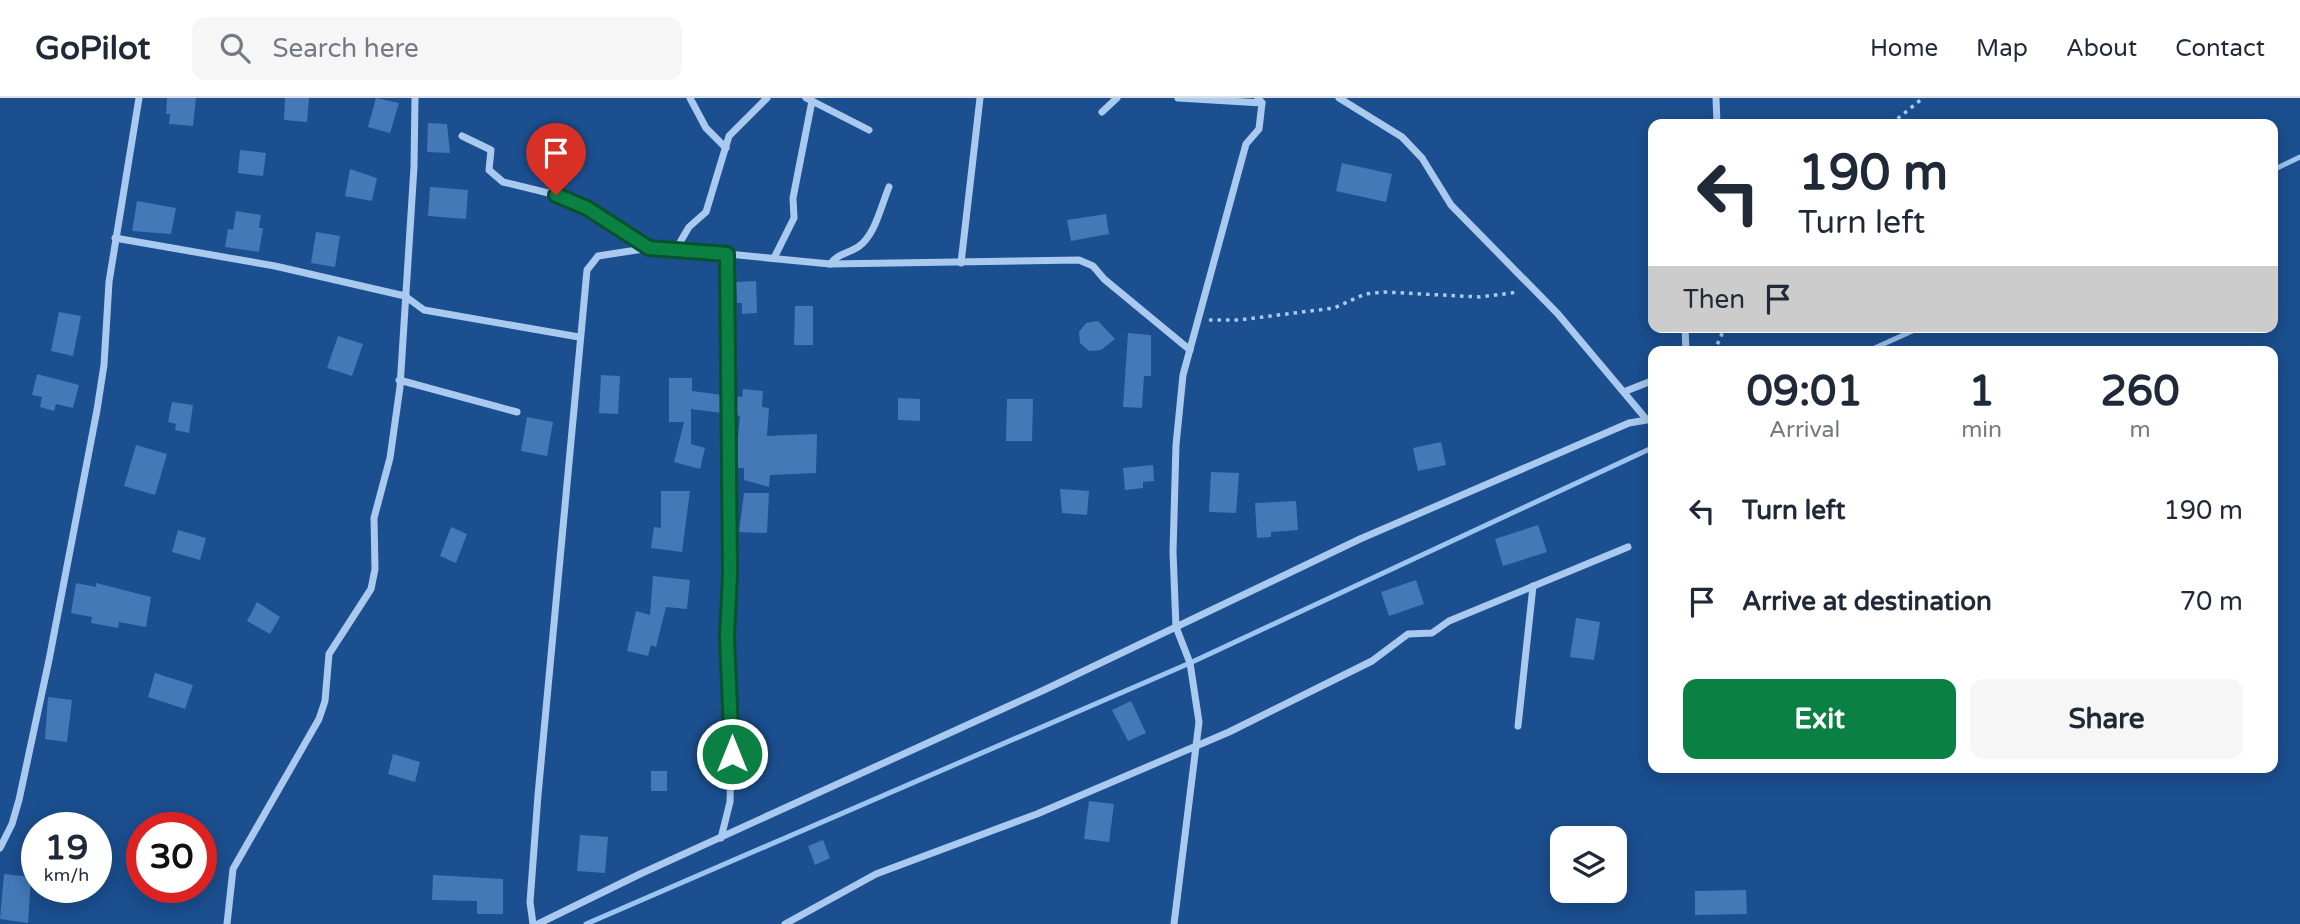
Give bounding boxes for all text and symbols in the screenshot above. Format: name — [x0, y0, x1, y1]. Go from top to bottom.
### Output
search box — [192, 17, 682, 80]
text: GoPilot — [35, 29, 150, 68]
icon: search — [216, 29, 254, 67]
text: Search here — [272, 33, 419, 64]
text: Home — [1870, 34, 1938, 63]
text: Map — [1976, 34, 2028, 63]
text: About — [2066, 34, 2137, 63]
text: Contact — [2175, 34, 2265, 63]
pin — [526, 123, 586, 195]
icon: arrive — [537, 134, 575, 172]
text: 190 m — [1798, 144, 1948, 203]
icon: left — [1683, 147, 1774, 238]
text: Turn left — [1798, 204, 1925, 242]
icon: arrive — [1759, 280, 1797, 318]
text: Then — [1683, 284, 1745, 315]
text: 09:01 — [1746, 366, 1863, 417]
text: 1 — [1968, 366, 1995, 417]
text: 260 — [2100, 366, 2180, 417]
text: Arrival — [1769, 416, 1840, 444]
text: min — [1961, 416, 2002, 444]
text: m — [2129, 416, 2151, 444]
icon: left — [1683, 492, 1721, 530]
text: Turn left — [1742, 495, 1845, 526]
text: 190 m — [2163, 495, 2243, 526]
icon: arrive — [1683, 583, 1721, 621]
text: Arrive at destination — [1742, 586, 1992, 617]
text: 70 m — [2180, 586, 2243, 617]
button: Exit — [1683, 679, 1956, 759]
button: Share — [1970, 679, 2243, 759]
position arrow — [695, 717, 769, 791]
speed limit sign: 30 — [126, 812, 217, 903]
map controls — [1550, 826, 1627, 903]
button: layers — [1550, 826, 1627, 903]
text: 19 — [45, 827, 88, 869]
text: km/h — [44, 864, 89, 886]

